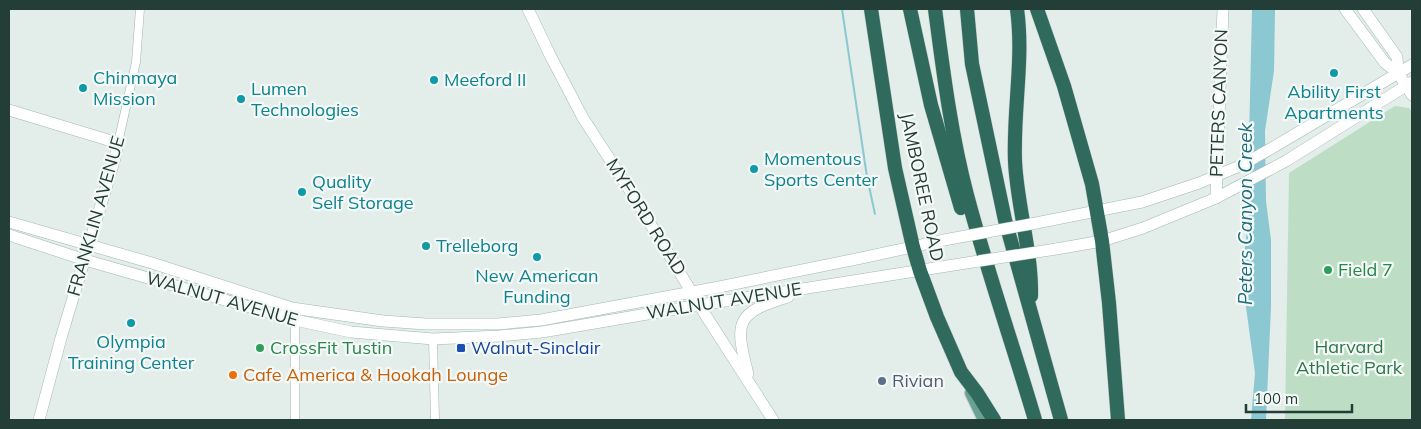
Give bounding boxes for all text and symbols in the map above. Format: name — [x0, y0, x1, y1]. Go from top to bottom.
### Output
street label: PETERS CANYON — [1204, 29, 1233, 177]
place label: Chinmaya Mission — [93, 66, 177, 110]
marker: Ability First Apartments — [1328, 67, 1340, 79]
place label: Meeford II — [444, 68, 526, 91]
marker: Meeford II — [428, 74, 440, 86]
place label: Lumen Technologies — [251, 77, 359, 121]
place label: Ability First Apartments — [1284, 80, 1384, 124]
marker: Chinmaya Mission — [77, 82, 89, 94]
marker: Lumen Technologies — [235, 93, 247, 105]
street label: JAMBOREE ROAD — [895, 110, 950, 264]
water label: Peters Canyon Creek — [1233, 121, 1257, 305]
street label: FRANKLIN AVENUE — [62, 133, 129, 299]
place label: Momentous Sports Center — [764, 147, 878, 191]
street label: MYFORD ROAD — [601, 154, 692, 280]
marker: Momentous Sports Center — [748, 163, 760, 175]
place label: Quality Self Storage — [312, 170, 414, 214]
marker: Quality Self Storage — [296, 186, 308, 198]
place label: Trelleborg — [436, 234, 518, 257]
marker: Trelleborg — [420, 240, 432, 252]
marker: New American Funding — [531, 251, 543, 263]
place label: Field 7 — [1338, 258, 1393, 281]
place label: New American Funding — [475, 264, 599, 308]
marker: Field 7 — [1322, 264, 1334, 276]
street label: WALNUT AVENUE — [144, 266, 301, 331]
street label: WALNUT AVENUE — [645, 277, 803, 324]
marker: Olympia Training Center — [125, 317, 137, 329]
place label: Olympia Training Center — [68, 330, 195, 374]
park label: Harvard Athletic Park — [1296, 335, 1403, 379]
place label: CrossFit Tustin — [270, 336, 392, 359]
place label: Walnut-Sinclair — [471, 336, 601, 359]
marker: CrossFit Tustin — [254, 342, 266, 354]
marker: Walnut-Sinclair — [455, 342, 467, 354]
place label: Cafe America & Hookah Lounge — [243, 363, 508, 386]
marker: Cafe America & Hookah Lounge — [227, 369, 239, 381]
place label: Rivian — [892, 369, 944, 392]
marker: Rivian — [876, 375, 888, 387]
scale bar — [1246, 382, 1352, 414]
text: 100 m — [1254, 389, 1298, 408]

